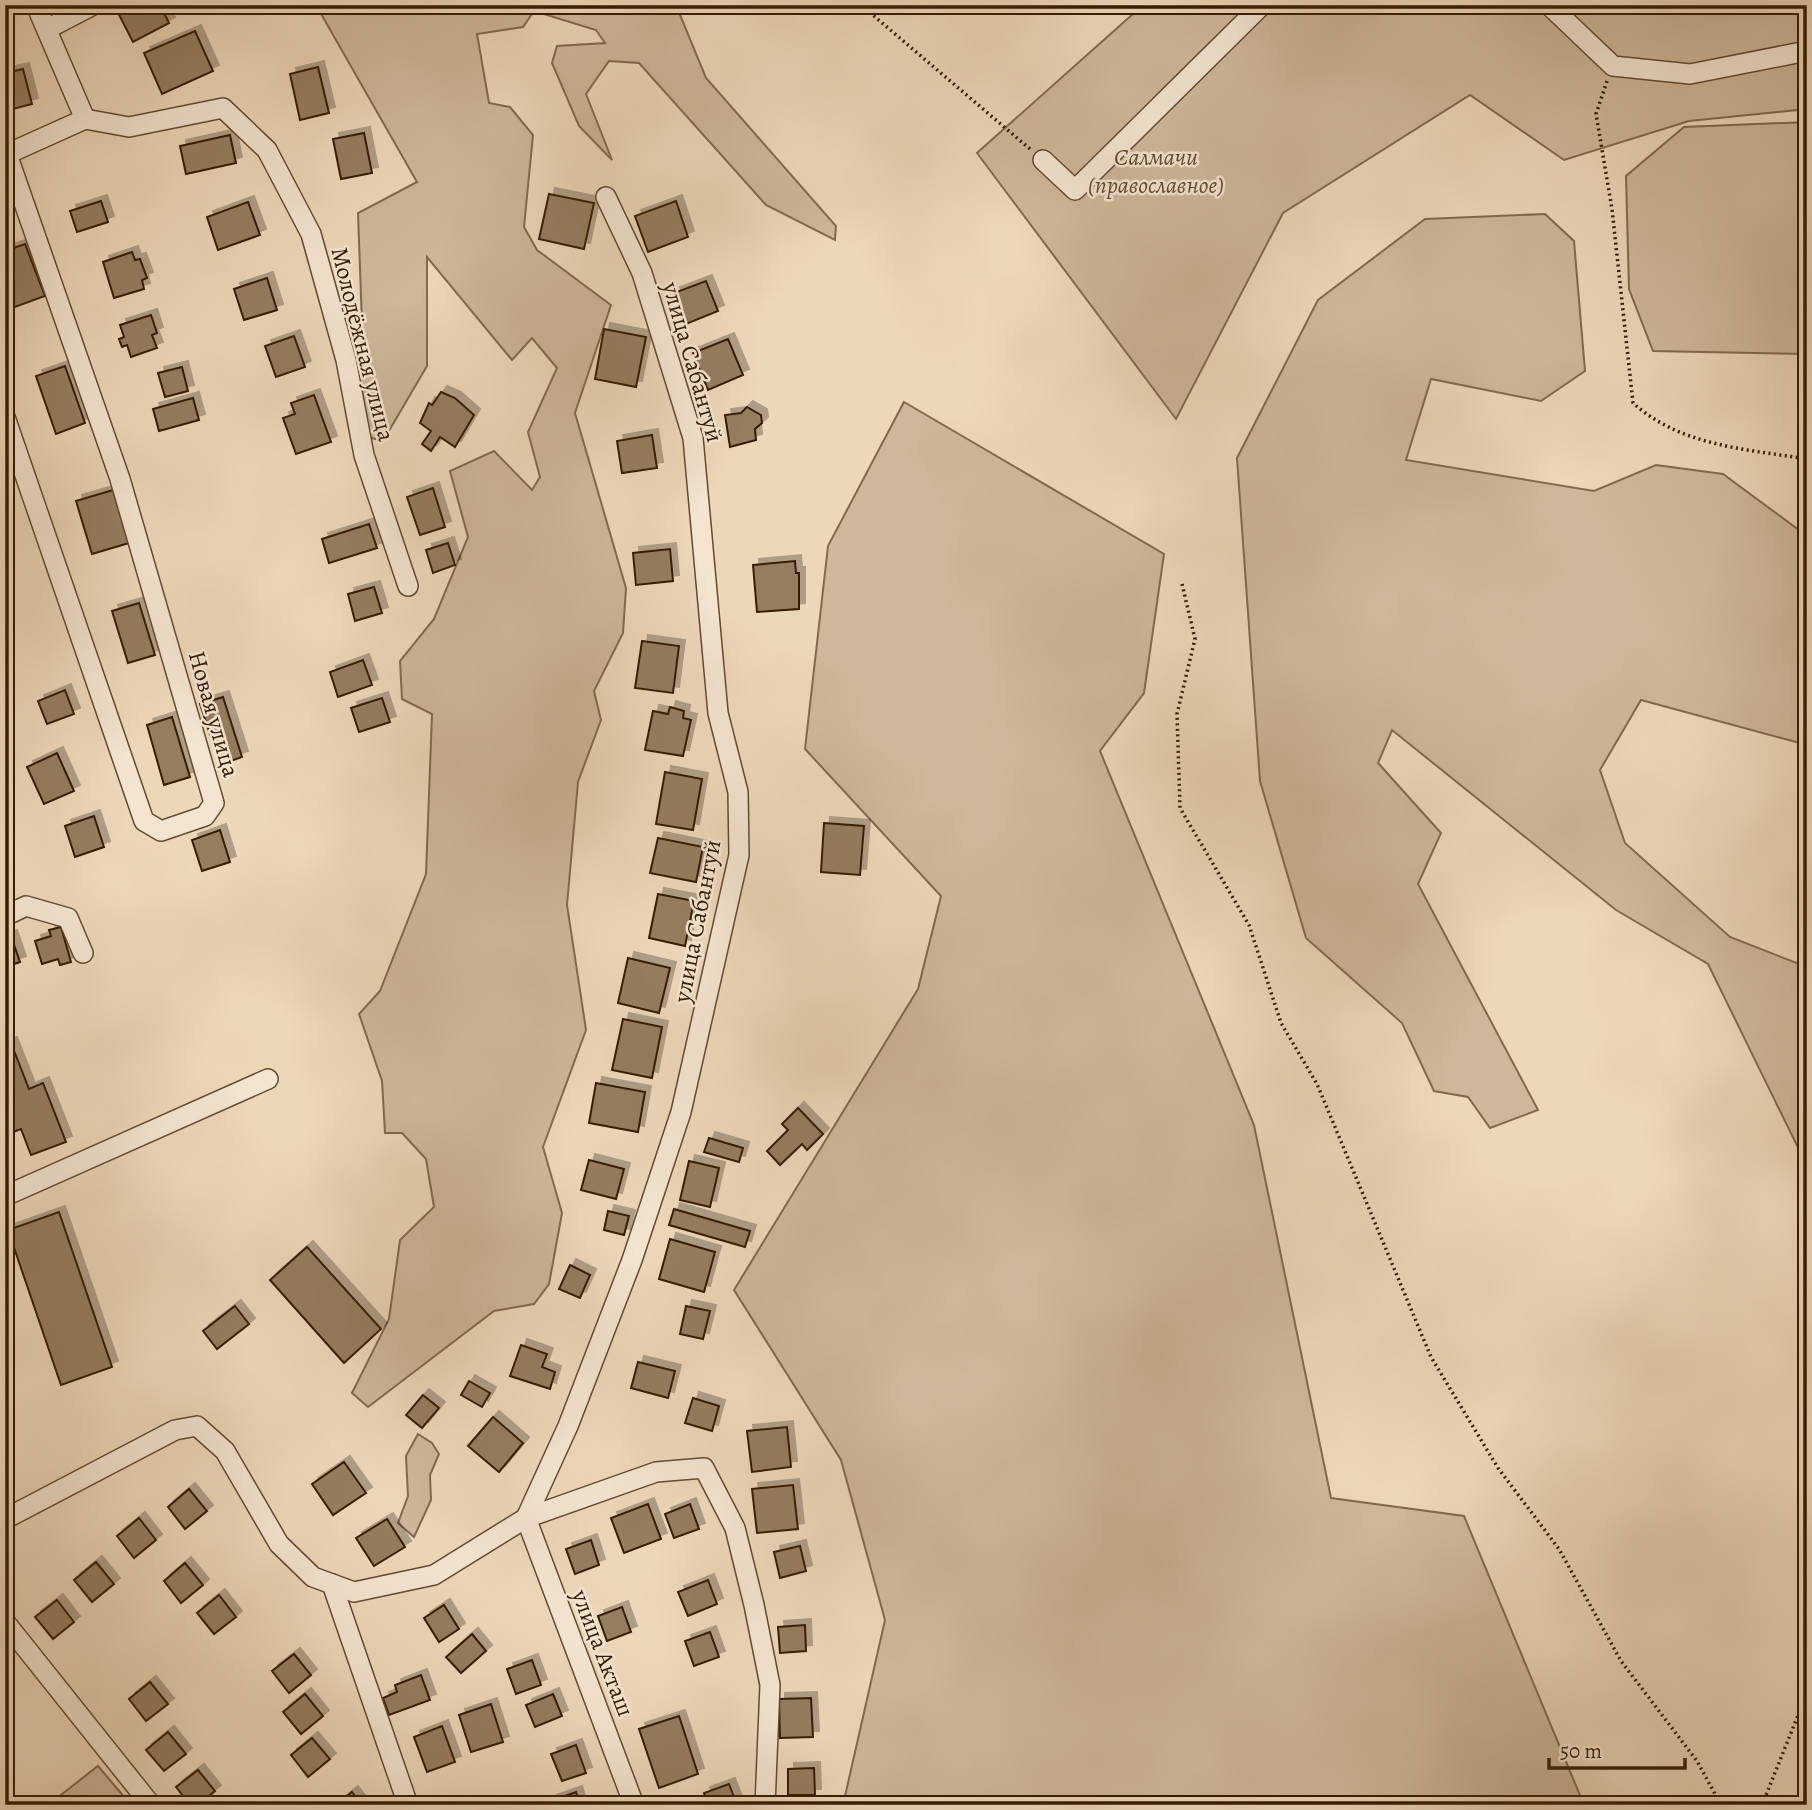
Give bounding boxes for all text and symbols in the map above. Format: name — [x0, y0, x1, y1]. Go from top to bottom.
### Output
park label: Салмачи (православное) — [1088, 141, 1224, 201]
street label: Молодёжная улица — [323, 244, 403, 444]
street label: улица Сабантуй — [655, 277, 731, 446]
street label: Новая улица — [181, 647, 247, 781]
street label: улица Сабантуй — [665, 837, 728, 1006]
street label: улица Акташ — [564, 1584, 642, 1721]
scale bar — [1549, 1726, 1686, 1770]
text: 50 m — [1560, 1737, 1602, 1765]

